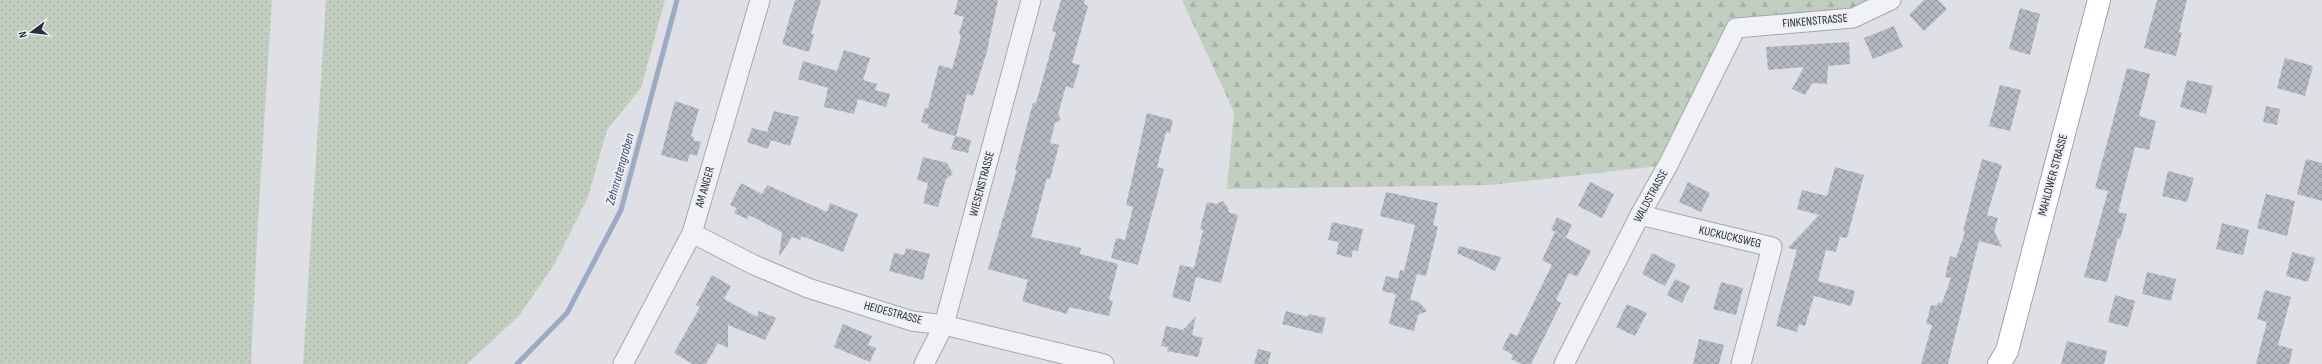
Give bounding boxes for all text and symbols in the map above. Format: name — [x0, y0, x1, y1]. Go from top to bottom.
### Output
street label: FINKENSTRASSE — [1782, 11, 1848, 31]
north arrow — [12, 12, 52, 52]
text: N — [16, 30, 30, 39]
water label: Zehnrutengraben — [602, 131, 638, 208]
street label: MAHLOWER STRASSE — [2035, 132, 2071, 218]
street label: WIESENSTRASSE — [966, 150, 998, 218]
street label: AM ANGER — [692, 164, 718, 210]
street label: WALDSTRASSE — [1630, 167, 1672, 225]
street label: KUCKUCKSWEG — [1697, 223, 1763, 251]
street label: HEIDESTRASSE — [862, 298, 924, 328]

